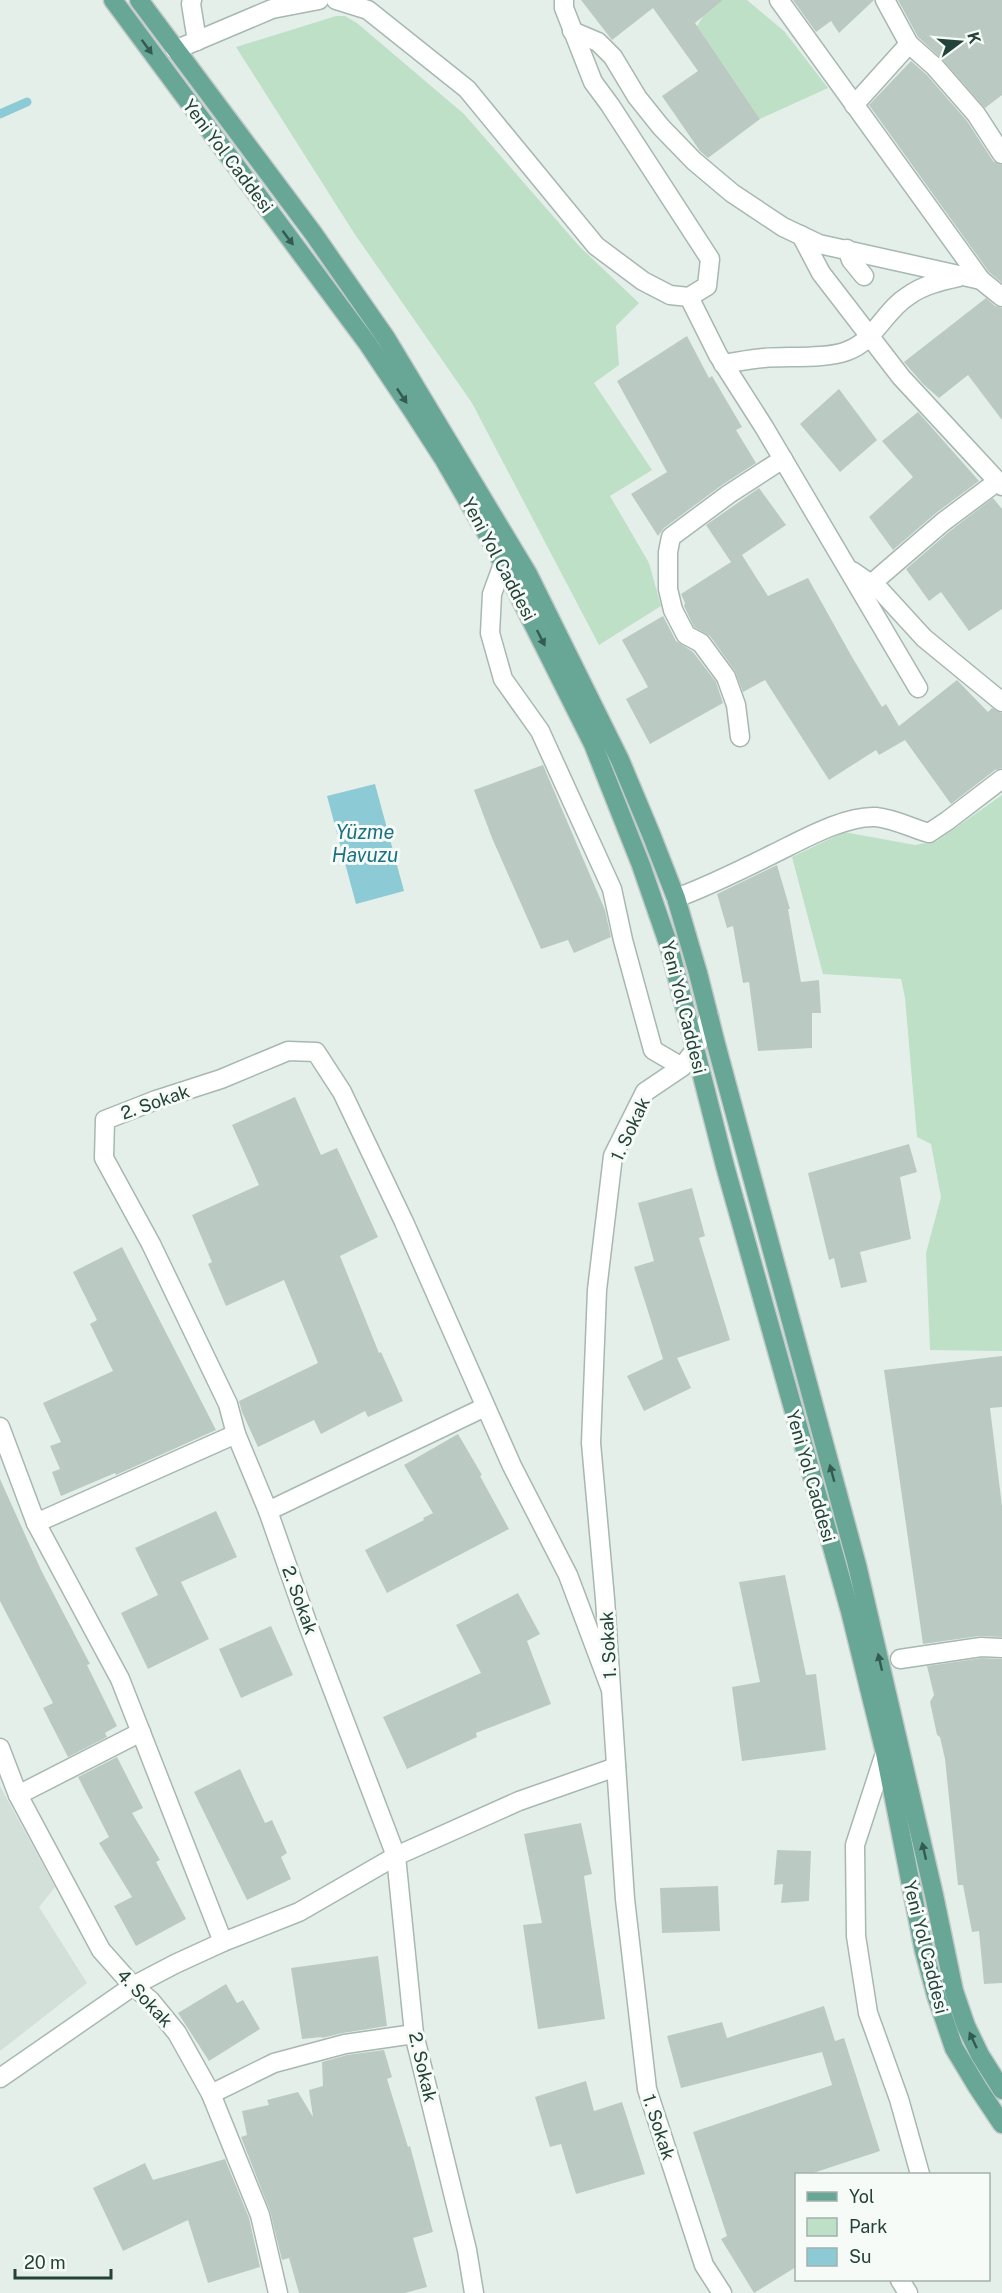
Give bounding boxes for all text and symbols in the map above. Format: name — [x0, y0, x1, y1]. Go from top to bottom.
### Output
north arrow — [930, 12, 990, 72]
text: K — [963, 30, 985, 47]
one-way arrow — [141, 39, 153, 55]
street label: Yeni Yol Caddesi — [179, 95, 277, 217]
one-way arrow — [282, 230, 294, 245]
one-way arrow — [396, 387, 408, 403]
street label: Yeni Yol Caddesi — [458, 494, 540, 624]
one-way arrow — [536, 629, 546, 646]
water label: Yüzme Havuzu — [332, 820, 398, 867]
street label: Yeni Yol Caddesi — [657, 938, 711, 1076]
street label: 2. Sokak — [118, 1080, 192, 1124]
street label: 1. Sokak — [606, 1094, 654, 1164]
street label: Yeni Yol Caddesi — [782, 1408, 840, 1544]
one-way arrow — [826, 1463, 836, 1482]
street label: 2. Sokak — [278, 1563, 322, 1637]
street label: 1. Sokak — [596, 1611, 620, 1679]
one-way arrow — [874, 1652, 884, 1671]
one-way arrow — [919, 1842, 928, 1861]
street label: Yeni Yol Caddesi — [899, 1878, 953, 2016]
street label: 4. Sokak — [113, 1965, 177, 2031]
street label: 2. Sokak — [405, 2030, 441, 2104]
one-way arrow — [968, 2031, 977, 2048]
street label: 1. Sokak — [639, 2092, 679, 2162]
legend — [795, 2173, 990, 2281]
text: Yol — [849, 2186, 874, 2207]
text: Park — [849, 2216, 887, 2237]
scale bar — [15, 2242, 111, 2280]
text: Su — [849, 2246, 872, 2267]
text: 20 m — [24, 2252, 66, 2273]

